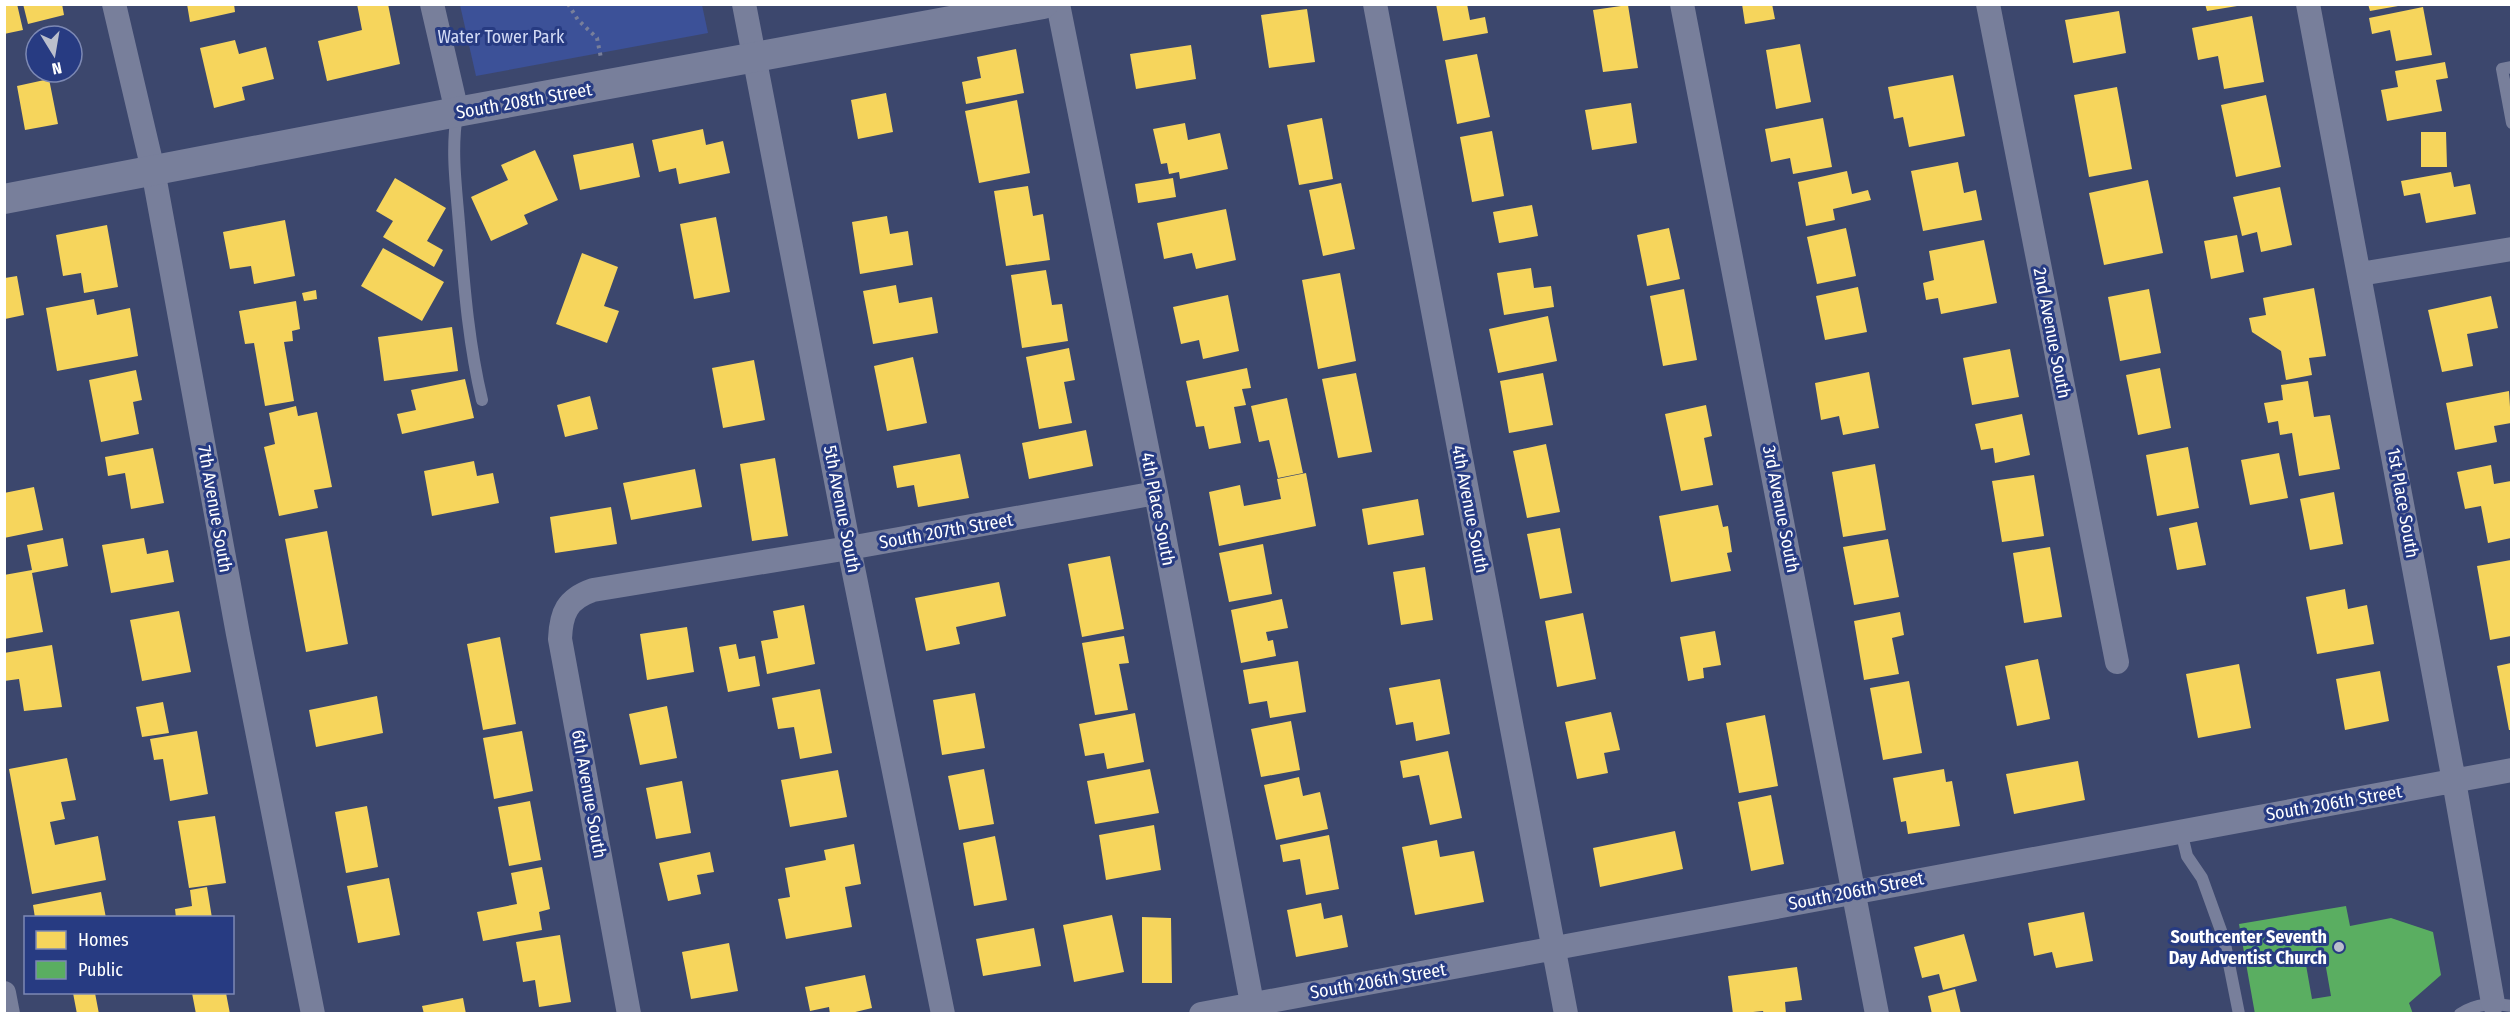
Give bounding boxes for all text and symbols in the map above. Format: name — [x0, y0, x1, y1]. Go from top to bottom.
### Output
north arrow — [24, 24, 84, 84]
park label: Water Tower Park — [438, 26, 565, 48]
text: N — [50, 58, 63, 78]
street label: South 208th Street — [454, 78, 594, 124]
street label: 2nd Avenue South — [2029, 266, 2075, 400]
street label: 5th Avenue South — [819, 443, 865, 575]
street label: 4th Avenue South — [1447, 443, 1493, 575]
street label: 3rd Avenue South — [1758, 443, 1804, 575]
street label: 7th Avenue South — [193, 444, 237, 574]
street label: 1st Place South — [2383, 446, 2423, 560]
street label: 4th Place South — [1136, 451, 1180, 567]
street label: South 207th Street — [877, 508, 1015, 554]
street label: 6th Avenue South — [567, 728, 611, 860]
street label: South 206th Street — [2264, 780, 2404, 826]
street label: South 206th Street — [1786, 867, 1926, 915]
legend — [24, 916, 234, 994]
place label: Southcenter Seventh Day Adventist Church — [2169, 926, 2327, 969]
text: Homes — [78, 929, 129, 951]
marker: Southcenter Seventh Day Adventist Church — [2332, 940, 2346, 954]
street label: South 206th Street — [1308, 958, 1448, 1004]
text: Public — [78, 959, 123, 981]

